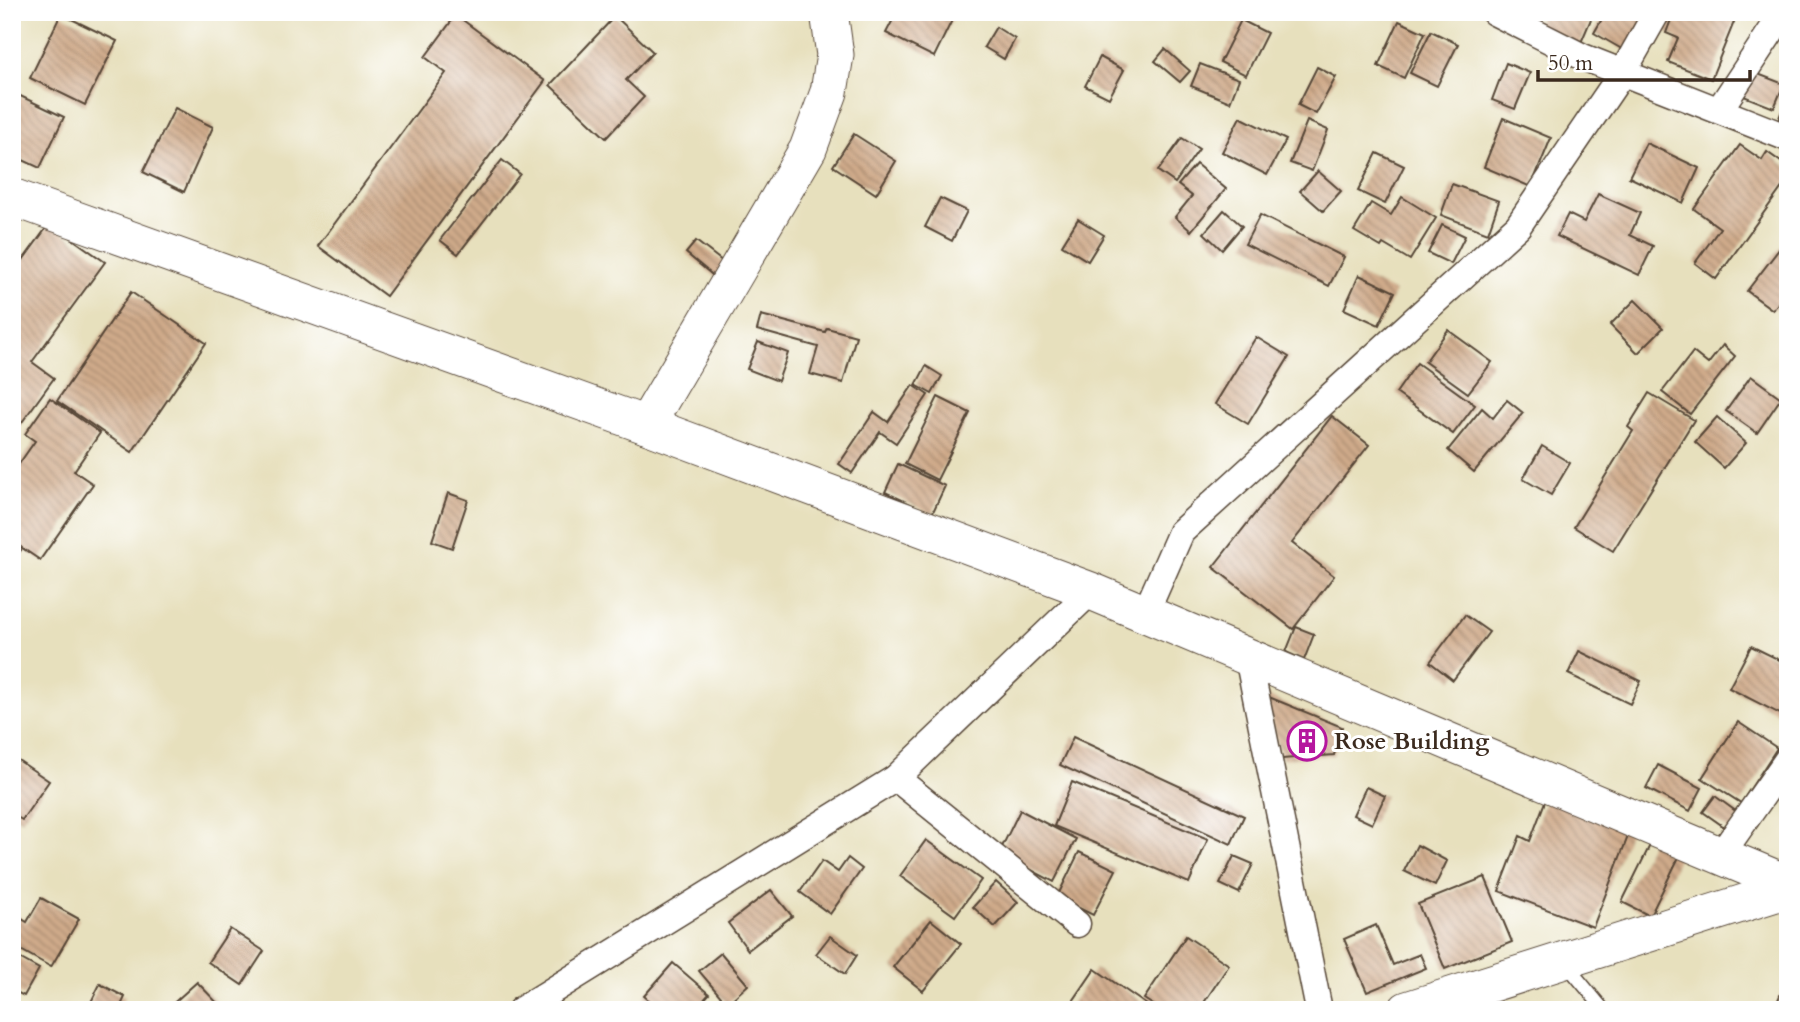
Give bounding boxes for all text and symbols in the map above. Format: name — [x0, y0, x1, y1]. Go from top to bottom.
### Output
scale bar — [1538, 38, 1749, 82]
text: 50 m — [1548, 49, 1593, 78]
building icon: Rose Building — [1286, 720, 1328, 762]
place label: Rose Building — [1334, 725, 1490, 758]

